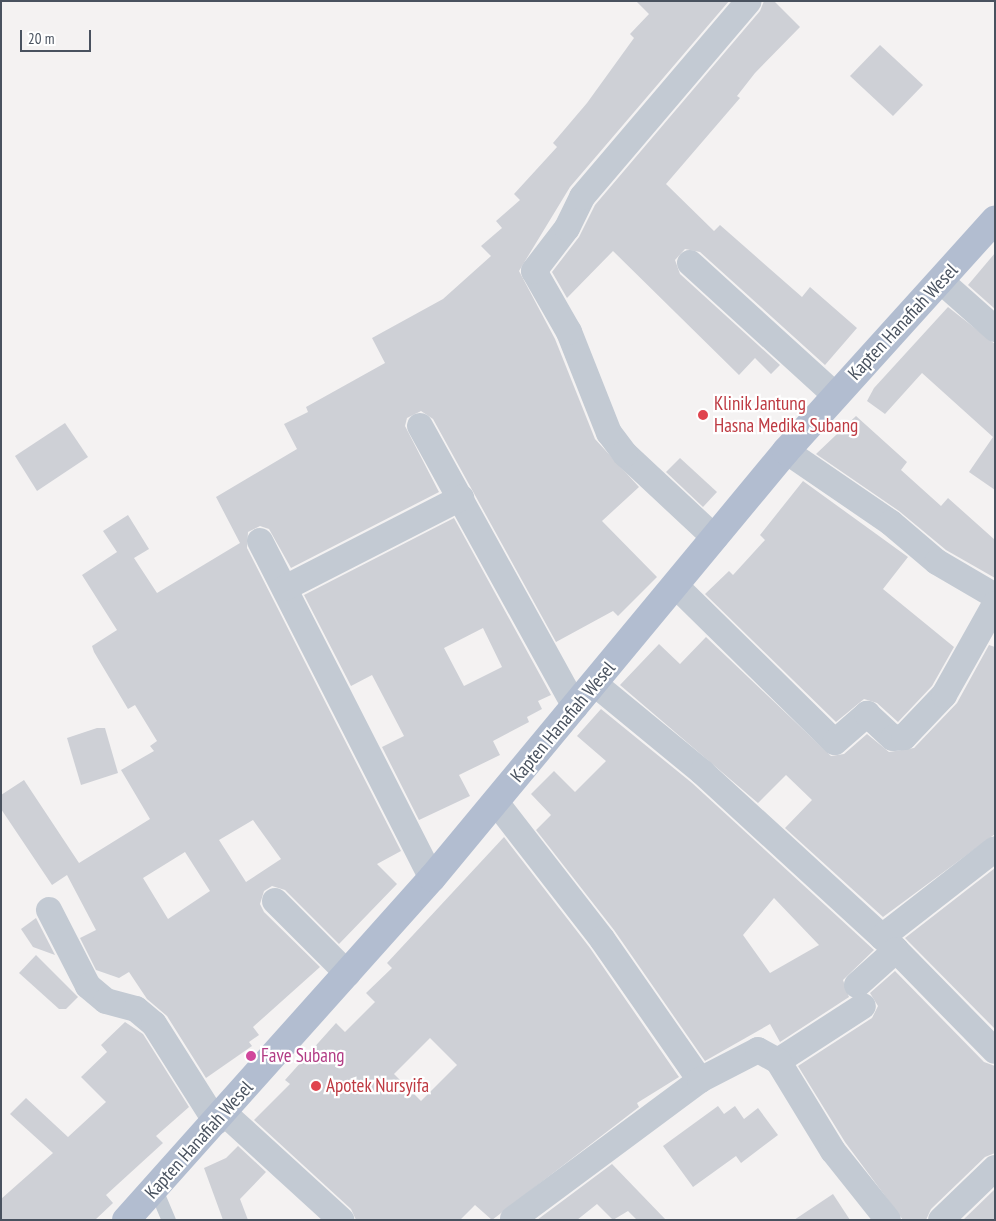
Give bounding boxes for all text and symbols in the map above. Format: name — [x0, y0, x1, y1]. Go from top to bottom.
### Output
scale bar — [22, 20, 94, 52]
text: 20 m — [28, 29, 54, 48]
street label: Kapten Hanafiah Wesel — [843, 259, 963, 385]
place label: Klinik Jantung Hasna Medika Subang — [714, 393, 858, 437]
marker: Klinik Jantung Hasna Medika Subang — [696, 408, 710, 422]
street label: Kapten Hanafiah Wesel — [506, 657, 620, 787]
place label: Fave Subang — [261, 1045, 344, 1067]
marker: Fave Subang — [245, 1050, 257, 1062]
place label: Apotek Nursyifa — [326, 1075, 430, 1097]
street label: Kapten Hanafiah Wesel — [140, 1076, 258, 1204]
marker: Apotek Nursyifa — [310, 1080, 322, 1092]

